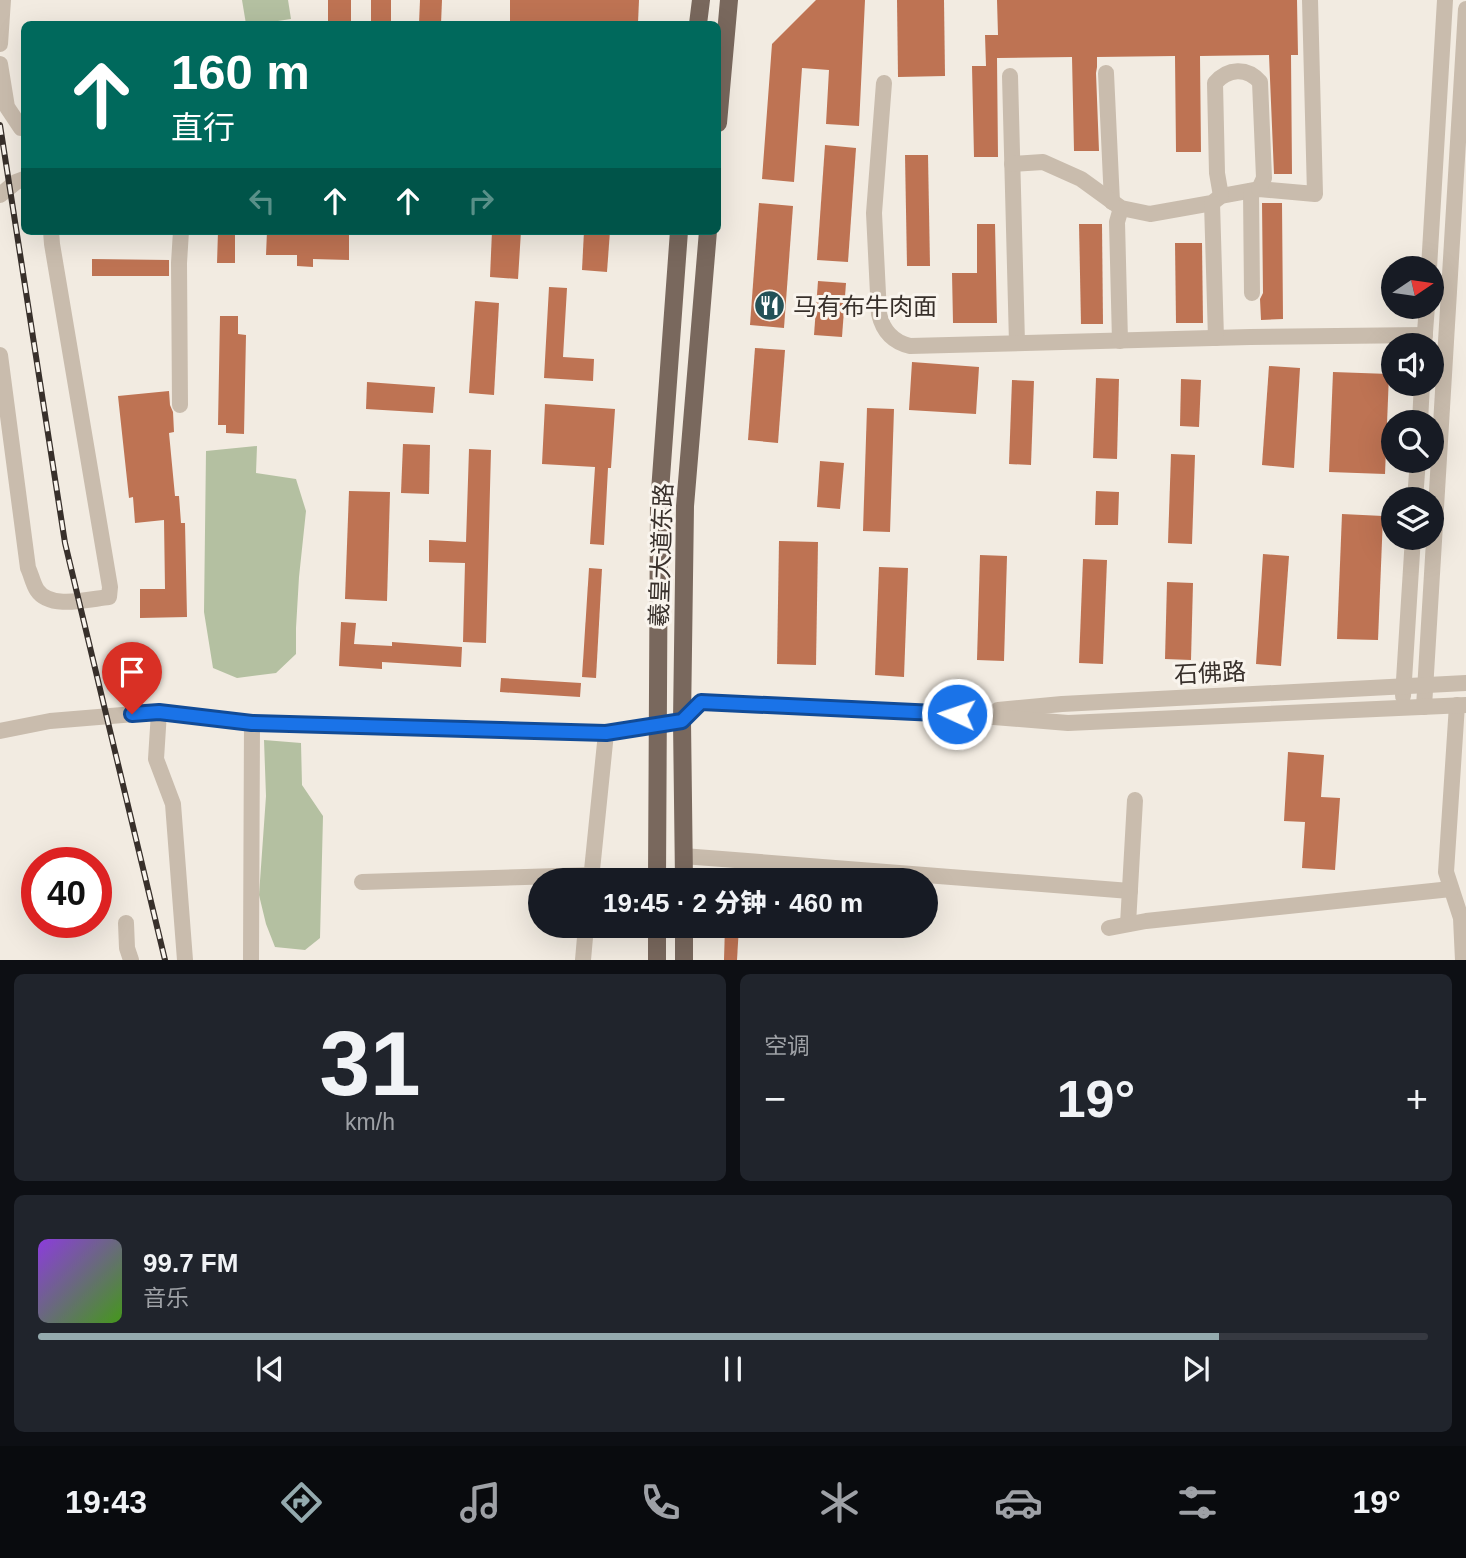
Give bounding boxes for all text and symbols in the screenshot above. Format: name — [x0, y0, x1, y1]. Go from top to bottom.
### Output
text: 160 m — [171, 45, 310, 99]
icon: ahead — [56, 49, 147, 140]
text: 直行 — [171, 110, 235, 146]
icon: left — [243, 182, 281, 220]
icon: ahead — [316, 182, 354, 220]
icon: ahead — [389, 182, 427, 220]
icon: right — [462, 182, 500, 220]
north arrow — [1381, 256, 1444, 318]
map controls — [1381, 256, 1444, 550]
restaurant icon: 马有布牛肉面 — [753, 289, 787, 323]
place label: 马有布牛肉面 — [793, 293, 937, 320]
button: sound — [1381, 333, 1444, 396]
button: search — [1381, 410, 1444, 473]
street label: 羲皇大道东路 — [645, 483, 677, 627]
button: layers — [1381, 487, 1444, 550]
pin — [102, 642, 162, 714]
icon: arrive — [113, 653, 151, 691]
street label: 石佛路 — [1173, 658, 1247, 688]
position arrow — [920, 677, 994, 751]
speed limit sign: 40 — [21, 847, 112, 938]
text: 19:45 · 2 分钟 · 460 m — [603, 888, 863, 918]
text: 31 — [319, 1013, 421, 1114]
text: 空调 — [764, 1033, 810, 1059]
text: 19° — [1057, 1070, 1135, 1128]
text: − — [764, 1078, 786, 1120]
text: + — [1406, 1078, 1428, 1120]
text: km/h — [345, 1109, 395, 1135]
text: 99.7 FM — [143, 1248, 238, 1278]
text: 音乐 — [143, 1285, 189, 1311]
icon: previous — [251, 1350, 289, 1388]
icon: pause — [714, 1350, 752, 1388]
icon: next — [1177, 1350, 1215, 1388]
icon: directions — [277, 1478, 326, 1527]
icon: music — [456, 1478, 505, 1527]
icon: phone — [636, 1478, 685, 1527]
icon: climate — [815, 1478, 864, 1527]
icon: car — [994, 1478, 1043, 1527]
icon: filters — [1173, 1478, 1222, 1527]
text: 19:43 — [65, 1484, 147, 1520]
text: 19° — [1352, 1484, 1401, 1520]

